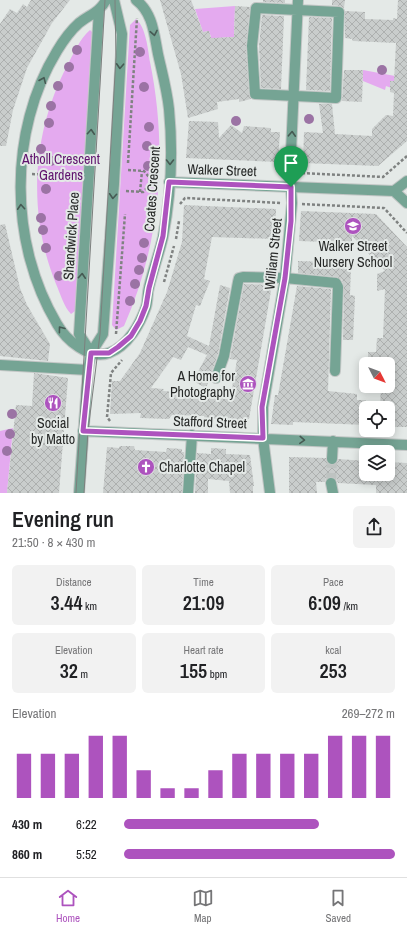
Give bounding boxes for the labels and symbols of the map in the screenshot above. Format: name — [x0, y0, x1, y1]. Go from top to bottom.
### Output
one-way arrow — [149, 30, 158, 36]
one-way arrow — [116, 63, 124, 69]
one-way arrow — [38, 76, 46, 84]
one-way arrow — [87, 129, 96, 135]
one-way arrow — [287, 131, 296, 137]
street label: Coates Crescent — [140, 146, 164, 232]
pin — [274, 146, 308, 187]
park label: Atholl Crescent Gardens — [21, 150, 100, 184]
one-way arrow — [166, 159, 174, 165]
street label: Walker Street — [187, 160, 257, 180]
street label: Shandwick Place — [59, 191, 83, 281]
one-way arrow — [108, 193, 117, 199]
one-way arrow — [17, 204, 26, 210]
school or university icon: Walker Street Nursery School — [343, 216, 363, 236]
street label: William Street — [260, 217, 286, 291]
place label: Walker Street Nursery School — [314, 237, 392, 271]
one-way arrow — [78, 273, 87, 279]
one-way arrow — [58, 326, 66, 333]
north arrow — [359, 357, 395, 393]
place label: A Home for Photography — [170, 367, 235, 401]
museum icon: A Home for Photography — [238, 374, 258, 394]
restaurant icon: Social by Matto — [43, 393, 63, 413]
street label: Stafford Street — [173, 412, 247, 432]
place label: Social by Matto — [31, 414, 75, 448]
one-way arrow — [299, 436, 305, 444]
church icon: Charlotte Chapel — [136, 457, 156, 477]
place label: Charlotte Chapel — [159, 458, 245, 476]

